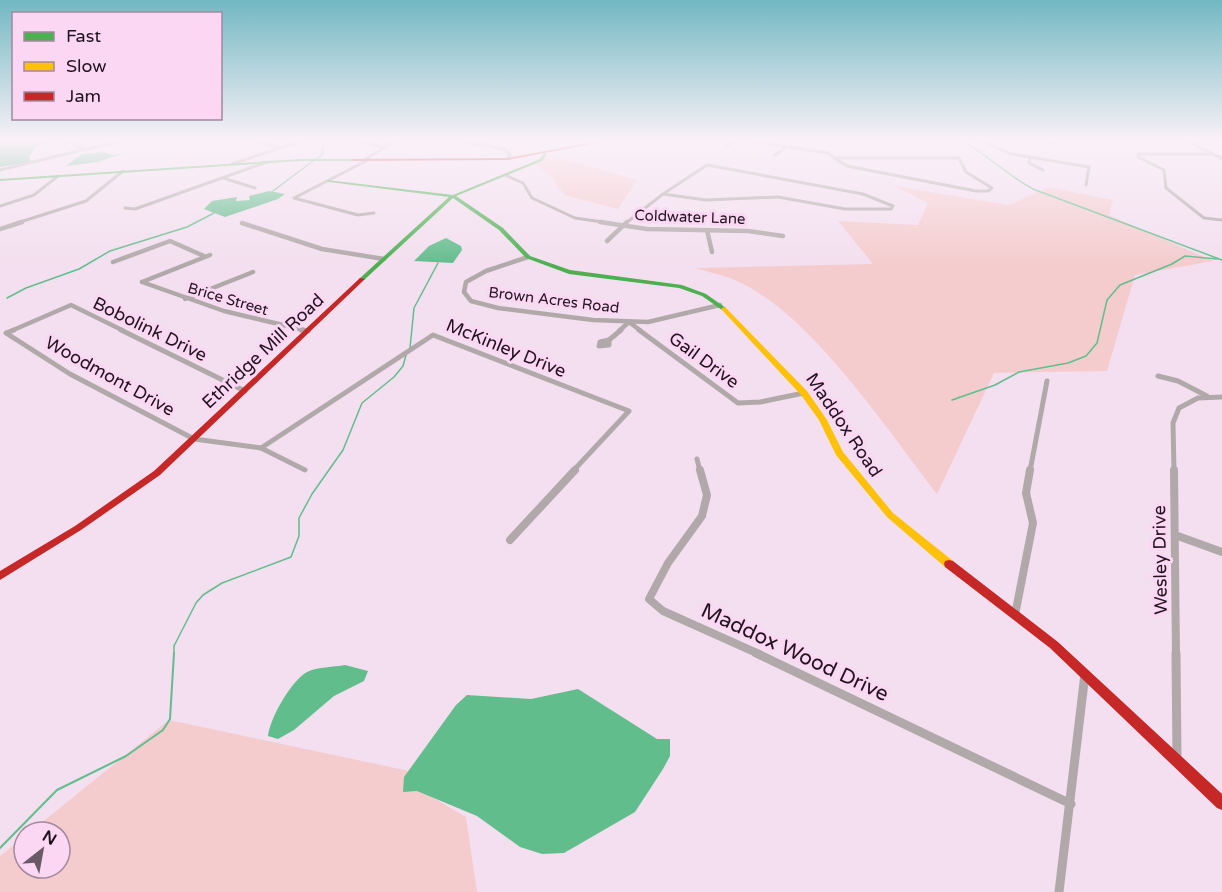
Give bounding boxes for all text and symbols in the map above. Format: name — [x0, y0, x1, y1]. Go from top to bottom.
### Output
legend — [12, 12, 222, 120]
text: Fast — [66, 25, 101, 47]
text: Slow — [66, 55, 107, 77]
text: Jam — [66, 85, 101, 107]
street label: Coldwater Lane — [634, 206, 746, 228]
street label: Brice Street — [186, 279, 271, 319]
street label: Brown Acres Road — [488, 283, 620, 317]
street label: Ethridge Mill Road — [198, 289, 328, 413]
street label: Bobolink Drive — [89, 292, 211, 366]
street label: McKinley Drive — [443, 314, 569, 382]
street label: Gail Drive — [664, 327, 744, 393]
street label: Woodmont Drive — [41, 331, 179, 421]
street label: Maddox Road — [801, 369, 887, 481]
street label: Wesley Drive — [1148, 505, 1172, 615]
street label: Maddox Wood Drive — [697, 598, 893, 707]
north arrow — [12, 820, 72, 880]
text: N — [39, 826, 60, 850]

